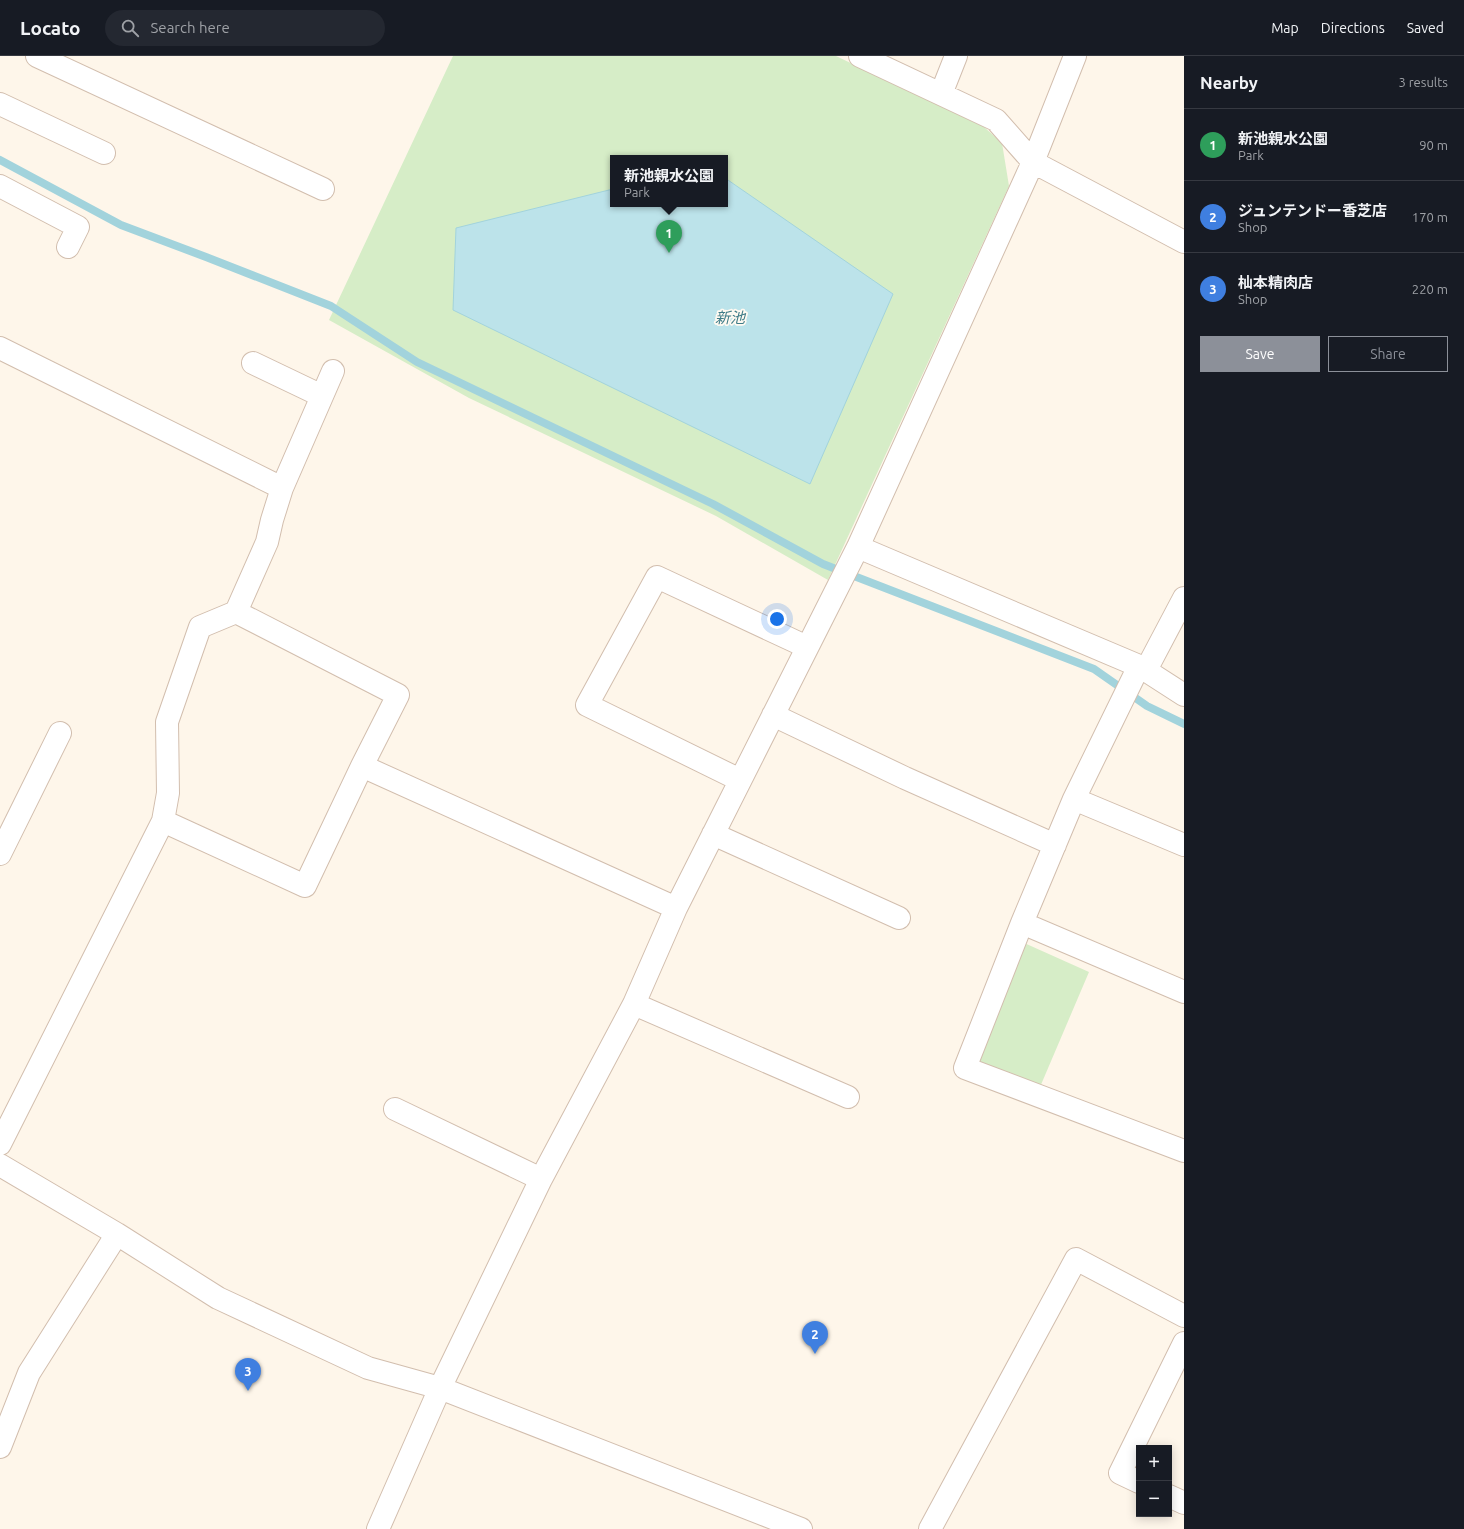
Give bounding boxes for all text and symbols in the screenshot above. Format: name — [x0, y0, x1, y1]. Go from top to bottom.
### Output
search box — [105, 10, 385, 46]
text: Locato — [20, 17, 81, 39]
icon: search — [119, 17, 141, 39]
text: Search here — [151, 19, 230, 36]
text: Map — [1271, 20, 1299, 36]
text: Directions — [1321, 20, 1385, 36]
text: Saved — [1407, 20, 1444, 36]
text: Nearby — [1200, 73, 1258, 92]
text: 3 results — [1398, 75, 1448, 89]
text: 新池親水公園 — [1238, 130, 1328, 147]
text: 1 — [1209, 138, 1217, 152]
text: 90 m — [1419, 138, 1448, 152]
text: Park — [1238, 148, 1264, 162]
popup — [610, 155, 728, 207]
text: 新池親水公園 — [624, 167, 714, 184]
text: Park — [624, 185, 650, 199]
text: ジュンテンドー香芝店 — [1238, 202, 1387, 219]
text: 2 — [1209, 210, 1217, 224]
text: 170 m — [1412, 210, 1448, 224]
pin: 1 — [656, 220, 682, 253]
text: Shop — [1238, 220, 1267, 234]
text: 杣本精肉店 — [1238, 274, 1313, 291]
text: 3 — [1209, 282, 1217, 296]
text: 220 m — [1412, 282, 1448, 296]
text: Shop — [1238, 292, 1267, 306]
water label: 新池 — [715, 309, 747, 326]
button: Save — [1200, 336, 1320, 372]
button: Share — [1328, 336, 1448, 372]
your location — [767, 609, 787, 629]
pin: 2 — [802, 1321, 828, 1354]
pin: 3 — [235, 1358, 261, 1391]
map controls — [1136, 1445, 1172, 1517]
button: + — [1136, 1445, 1172, 1481]
button: − — [1136, 1481, 1172, 1517]

